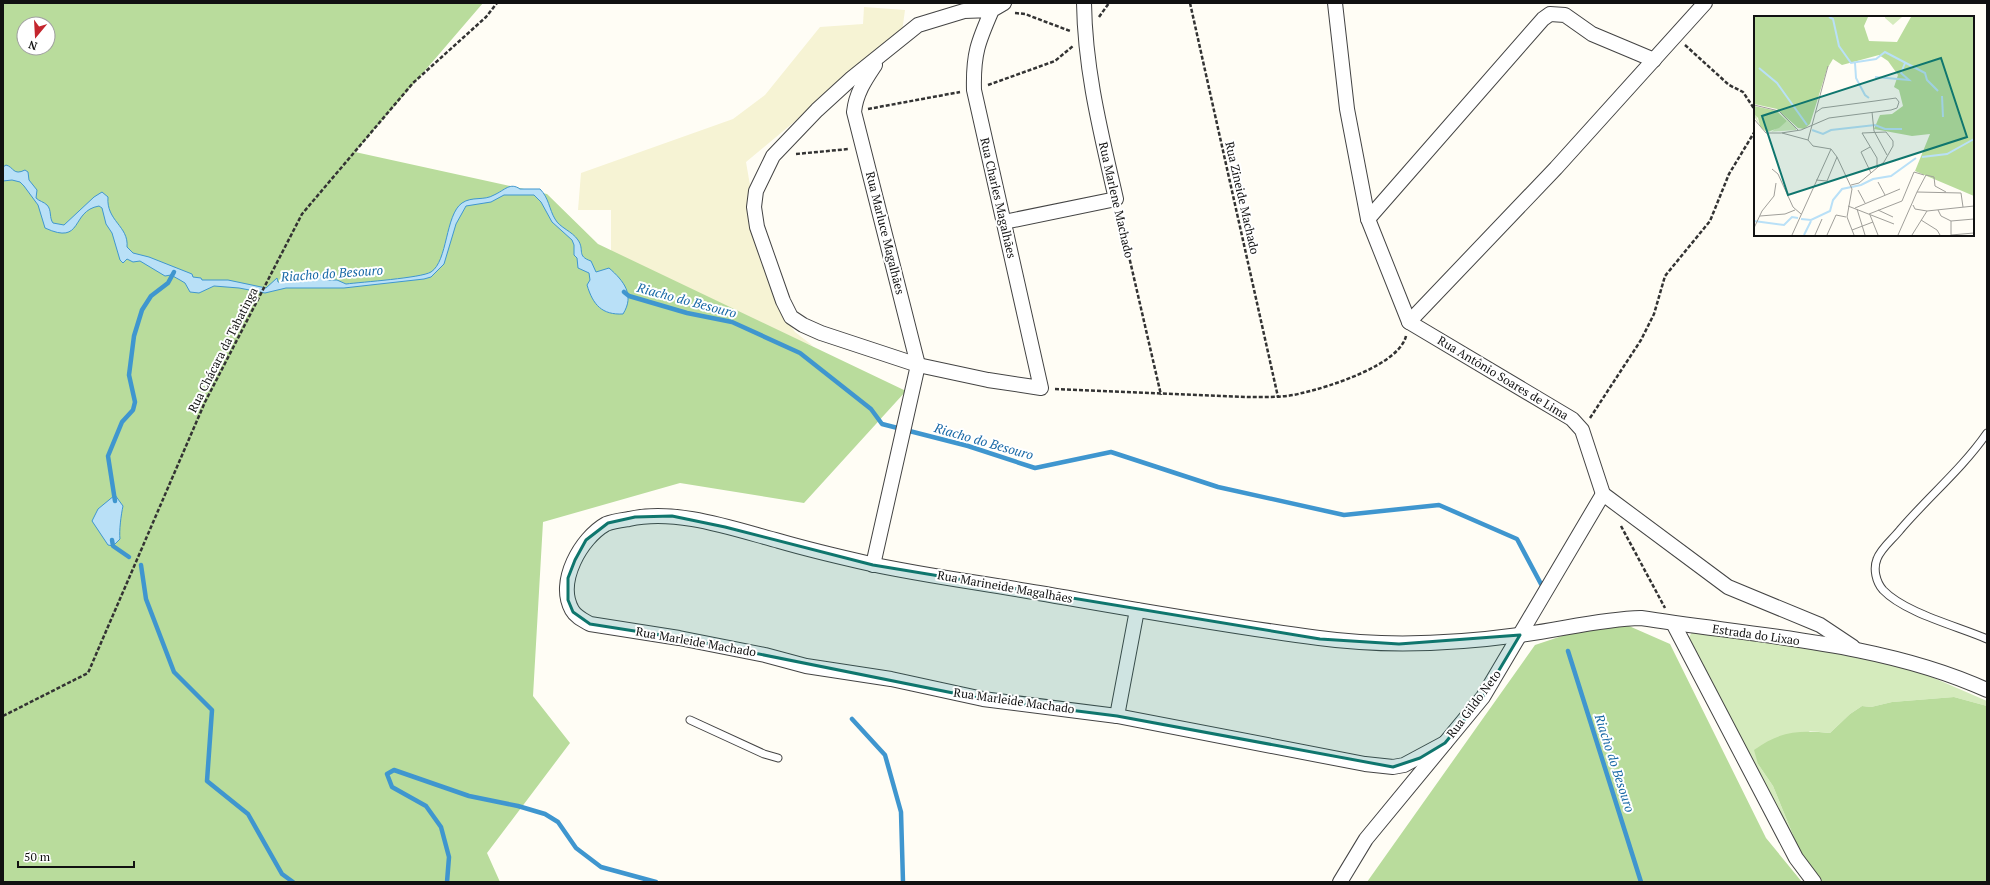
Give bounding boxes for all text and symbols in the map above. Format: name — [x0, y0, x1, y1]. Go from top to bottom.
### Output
north arrow — [16, 16, 56, 56]
inset map — [1754, 16, 1974, 236]
text: N — [26, 37, 39, 53]
street label: Rua Charles Magalhães — [977, 136, 1020, 260]
street label: Rua Marlene Machado — [1096, 140, 1137, 260]
street label: Rua Zineide Machado — [1222, 140, 1263, 256]
street label: Rua Marluce Magalhães — [863, 170, 908, 296]
water label: Riacho do Besouro — [279, 260, 384, 286]
water label: Riacho do Besouro — [634, 278, 739, 322]
street label: Rua Chácara da Tabatinga — [184, 285, 261, 415]
street label: Rua Antônio Soares de Lima — [1435, 332, 1571, 423]
water label: Riacho do Besouro — [931, 418, 1036, 464]
street label: Rua Marineide Magalhães — [936, 567, 1074, 606]
street label: Estrada do Lixao — [1711, 621, 1801, 648]
street label: Rua Marleide Machado — [635, 624, 758, 660]
street label: Rua Gildo Neto — [1443, 667, 1504, 741]
street label: Rua Marleide Machado — [953, 685, 1076, 716]
water label: Riacho do Besouro — [1590, 711, 1639, 815]
scale bar — [18, 843, 134, 869]
text: 50 m — [24, 849, 51, 864]

